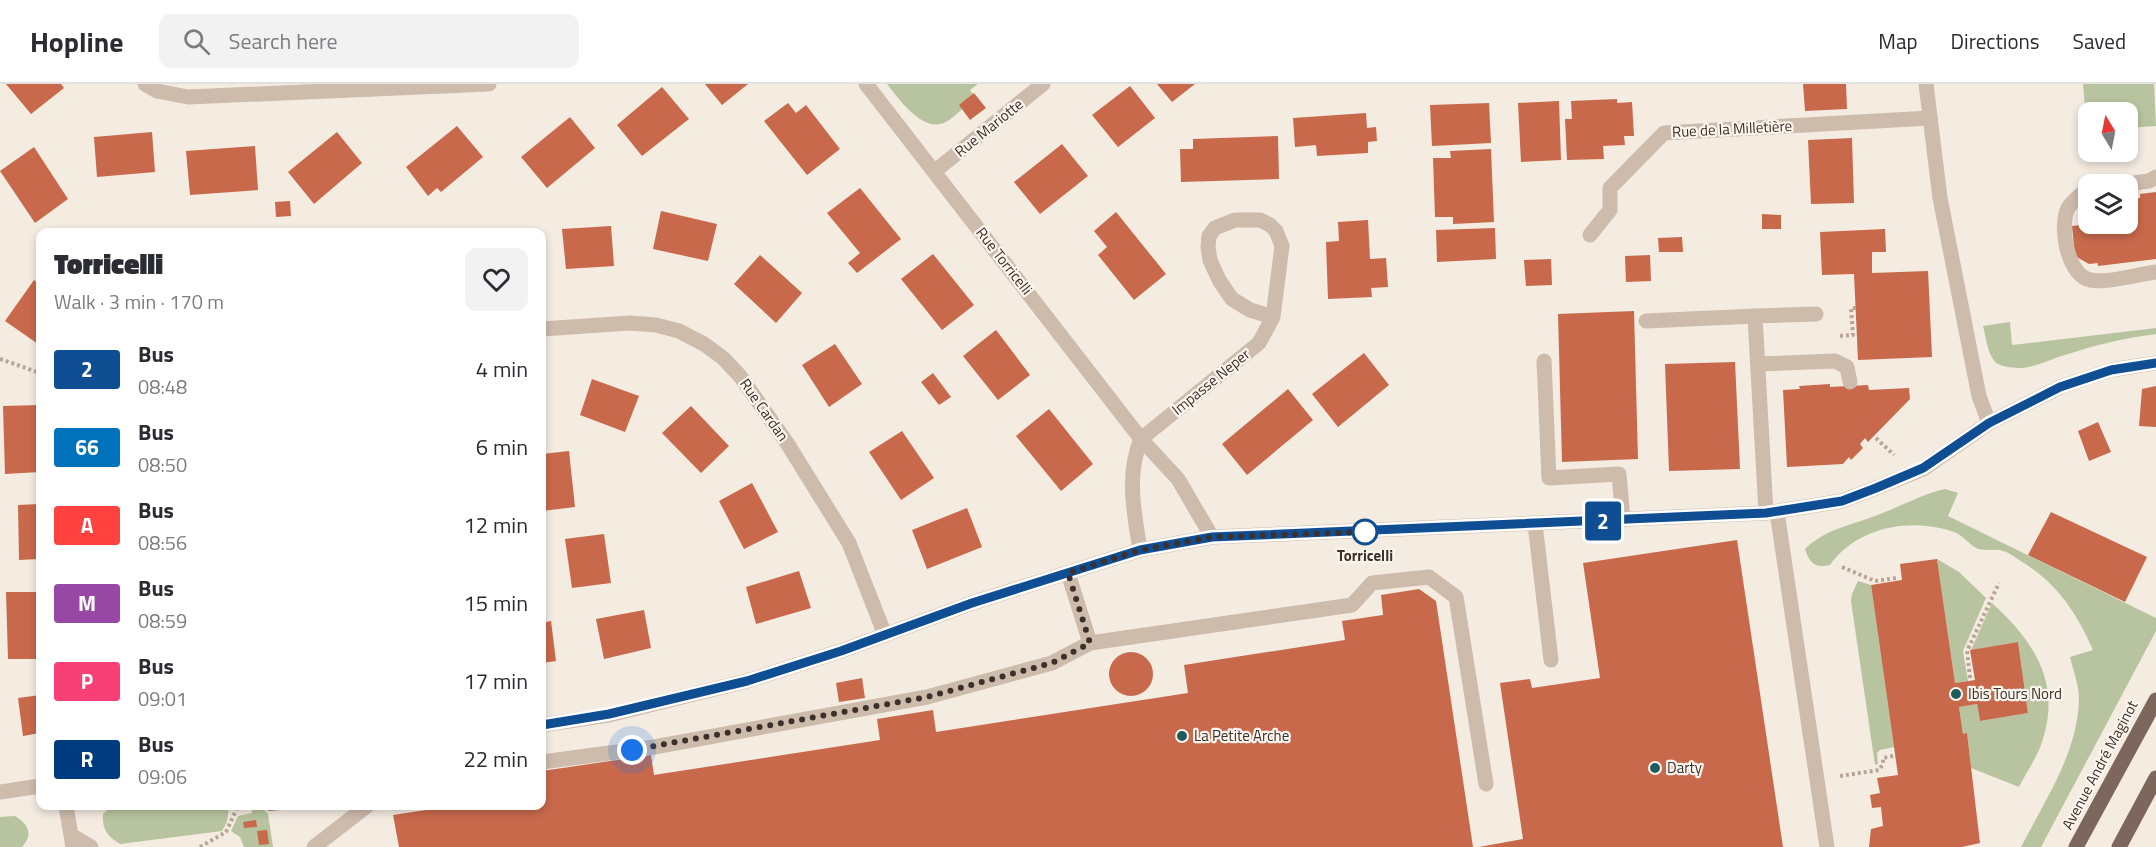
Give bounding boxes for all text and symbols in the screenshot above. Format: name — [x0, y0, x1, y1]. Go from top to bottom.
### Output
search box — [159, 14, 579, 68]
text: Hopline — [30, 20, 123, 63]
text: Search here — [228, 24, 338, 58]
icon: search — [180, 25, 213, 58]
text: Map — [1878, 25, 1918, 57]
text: Directions — [1951, 25, 2040, 57]
text: Saved — [2073, 25, 2126, 57]
street label: Rue Mariotte — [949, 93, 1028, 163]
north arrow — [2078, 102, 2138, 162]
map controls — [2078, 102, 2138, 234]
street label: Rue de la Milletière — [1671, 114, 1793, 143]
button: layers — [2078, 174, 2138, 234]
street label: Rue Torricelli — [971, 222, 1038, 299]
text: Torricelli — [54, 242, 163, 285]
button: heart — [465, 248, 528, 311]
text: Walk · 3 min · 170 m — [54, 286, 224, 317]
text: Bus — [138, 337, 174, 371]
street label: Impasse Neper — [1167, 343, 1255, 420]
text: 4 min — [476, 352, 528, 386]
text: 2 — [81, 353, 93, 385]
text: 08:48 — [138, 371, 187, 402]
street label: Rue Cardan — [734, 374, 795, 446]
text: Bus — [138, 415, 174, 449]
text: 6 min — [476, 430, 528, 464]
text: 66 — [75, 431, 99, 463]
text: 08:50 — [138, 449, 187, 480]
text: Bus — [138, 493, 174, 527]
line badge: 2 — [1584, 502, 1622, 540]
text: 2 — [1597, 505, 1609, 537]
text: 12 min — [463, 508, 528, 542]
text: A — [81, 509, 93, 541]
marker: Torricelli — [1352, 519, 1378, 545]
text: 08:56 — [138, 527, 187, 558]
place label: Torricelli — [1337, 544, 1393, 567]
text: Bus — [138, 571, 174, 605]
text: 15 min — [463, 586, 528, 620]
text: M — [78, 587, 96, 619]
text: 08:59 — [138, 605, 187, 636]
text: Bus — [138, 649, 174, 683]
text: 17 min — [463, 664, 528, 698]
text: P — [81, 665, 93, 697]
place label: Ibis Tours Nord — [1968, 682, 2062, 705]
text: 09:01 — [138, 683, 187, 714]
marker: Ibis Tours Nord — [1949, 687, 1963, 701]
street label: Avenue André Maginot — [2056, 695, 2144, 833]
place label: La Petite Arche — [1194, 724, 1289, 747]
text: Bus — [138, 727, 174, 761]
marker: La Petite Arche — [1175, 729, 1189, 743]
your location — [617, 735, 647, 765]
text: 22 min — [463, 742, 528, 776]
text: R — [80, 743, 94, 775]
place label: Darty — [1667, 756, 1702, 779]
text: 09:06 — [138, 761, 187, 792]
marker: Darty — [1648, 761, 1662, 775]

